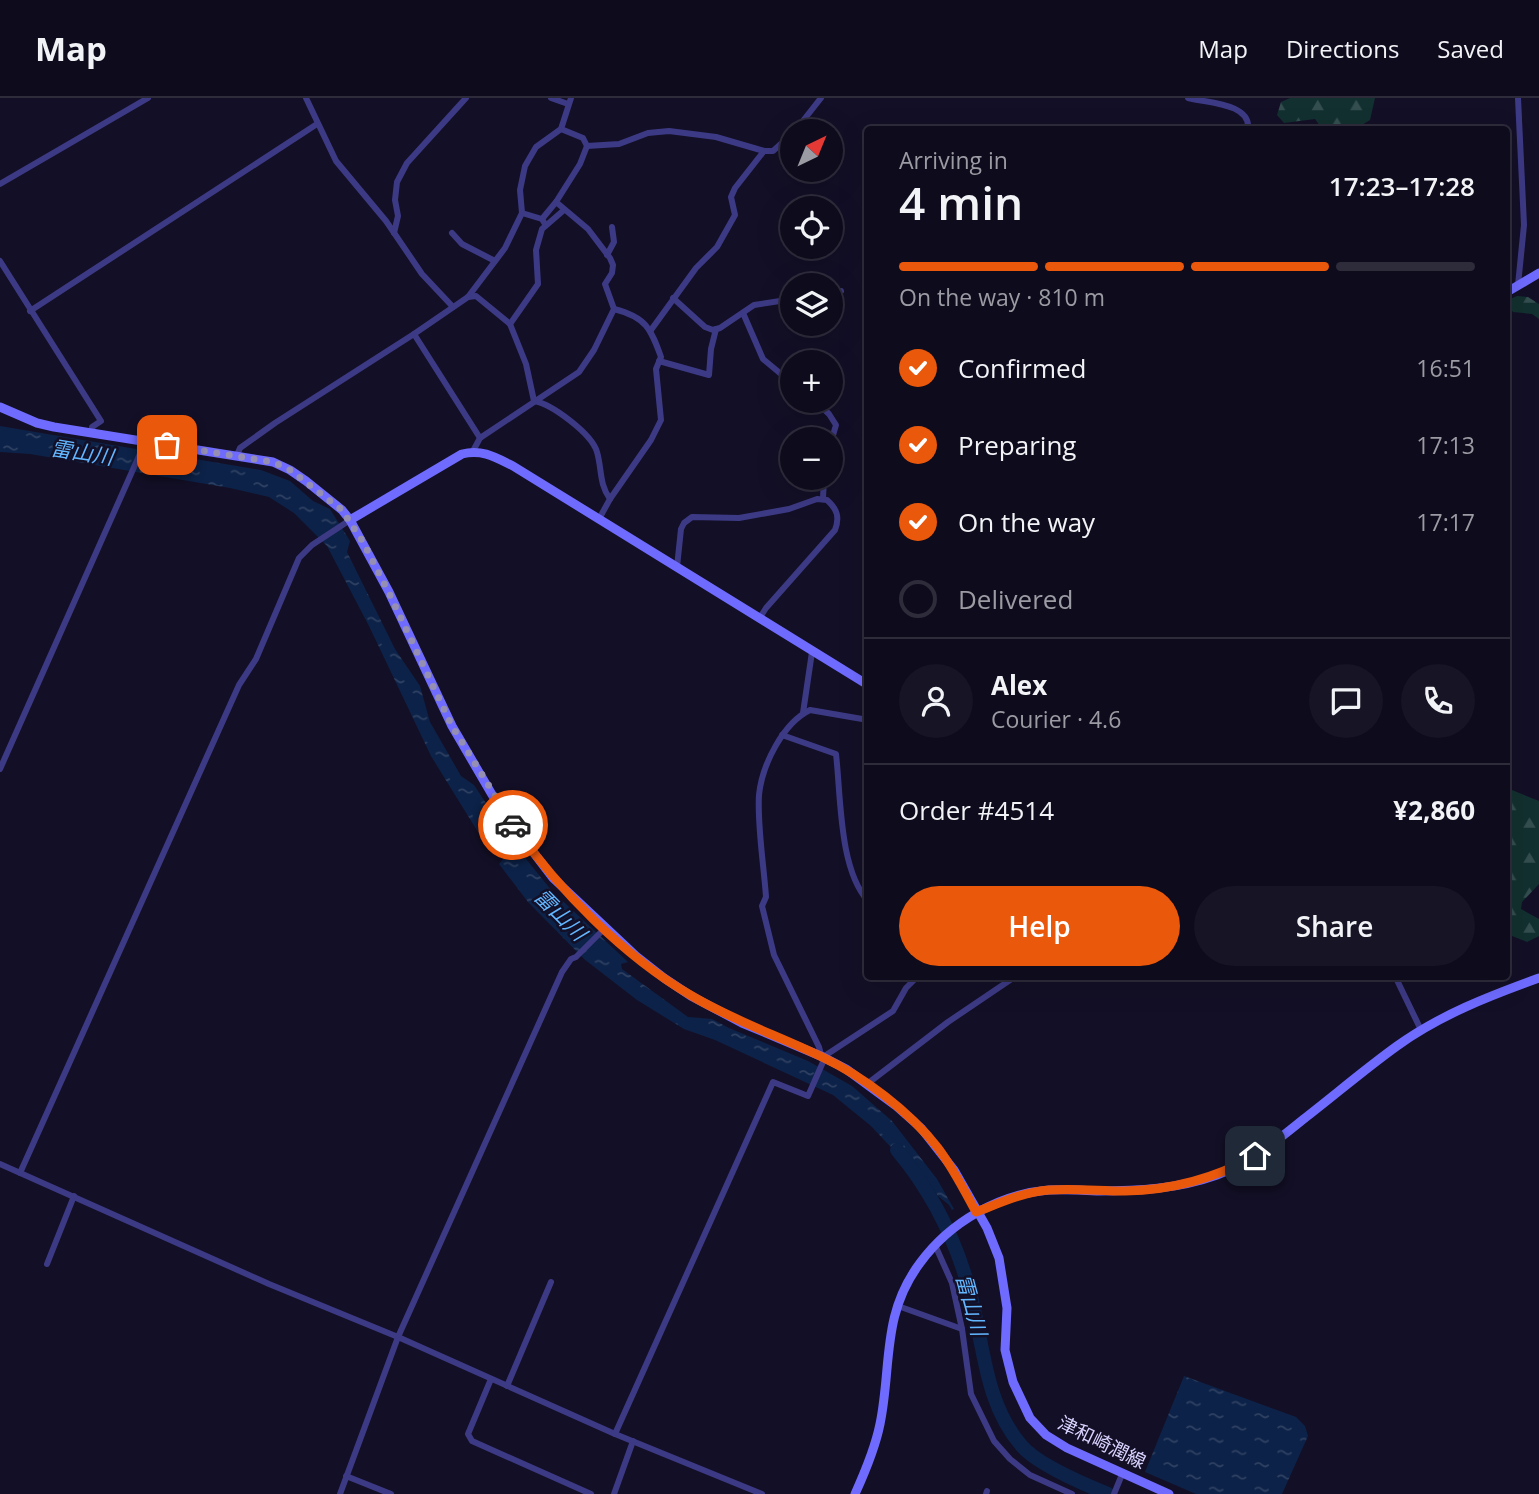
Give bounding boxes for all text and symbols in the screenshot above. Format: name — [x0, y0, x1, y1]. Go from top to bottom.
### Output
text: Map — [35, 26, 107, 71]
text: Map — [1198, 32, 1248, 65]
text: Directions — [1286, 32, 1399, 65]
text: Saved — [1437, 32, 1504, 65]
north arrow — [780, 119, 844, 182]
map controls — [780, 119, 843, 490]
text: Arriving in — [899, 144, 1008, 176]
text: 17:23–17:28 — [1329, 168, 1475, 204]
text: 4 min — [899, 171, 1023, 233]
button: locate — [780, 196, 843, 259]
button: layers — [780, 273, 843, 336]
text: On the way · 810 m — [899, 281, 1105, 313]
icon: check — [899, 349, 937, 387]
button: + — [780, 350, 843, 413]
text: Confirmed — [958, 350, 1086, 386]
text: 16:51 — [1416, 352, 1475, 384]
pin — [137, 415, 197, 475]
icon: bag — [148, 426, 186, 464]
icon: check — [899, 426, 937, 464]
button: − — [780, 427, 843, 490]
text: Preparing — [958, 427, 1076, 463]
text: 17:13 — [1416, 429, 1475, 461]
water label: 雷山川 — [49, 433, 117, 471]
icon: check — [899, 503, 937, 541]
text: On the way — [958, 504, 1095, 540]
text: 17:17 — [1416, 506, 1475, 538]
text: Delivered — [958, 581, 1073, 617]
button: person — [899, 664, 973, 738]
button: chat — [1309, 664, 1383, 738]
button: phone — [1401, 664, 1475, 738]
text: Alex — [991, 667, 1047, 703]
text: Courier · 4.6 — [991, 703, 1121, 735]
courier — [478, 790, 548, 860]
text: Order #4514 — [899, 792, 1054, 828]
text: ¥2,860 — [1393, 792, 1475, 828]
icon: car — [494, 806, 532, 844]
water label: 雷山川 — [529, 882, 594, 948]
button: Help — [899, 886, 1180, 966]
button: Share — [1194, 886, 1475, 966]
pin — [1225, 1126, 1285, 1186]
icon: home — [1236, 1137, 1274, 1175]
water label: 雷山川 — [950, 1271, 994, 1341]
street label: 津和崎潤線 — [1054, 1409, 1150, 1475]

